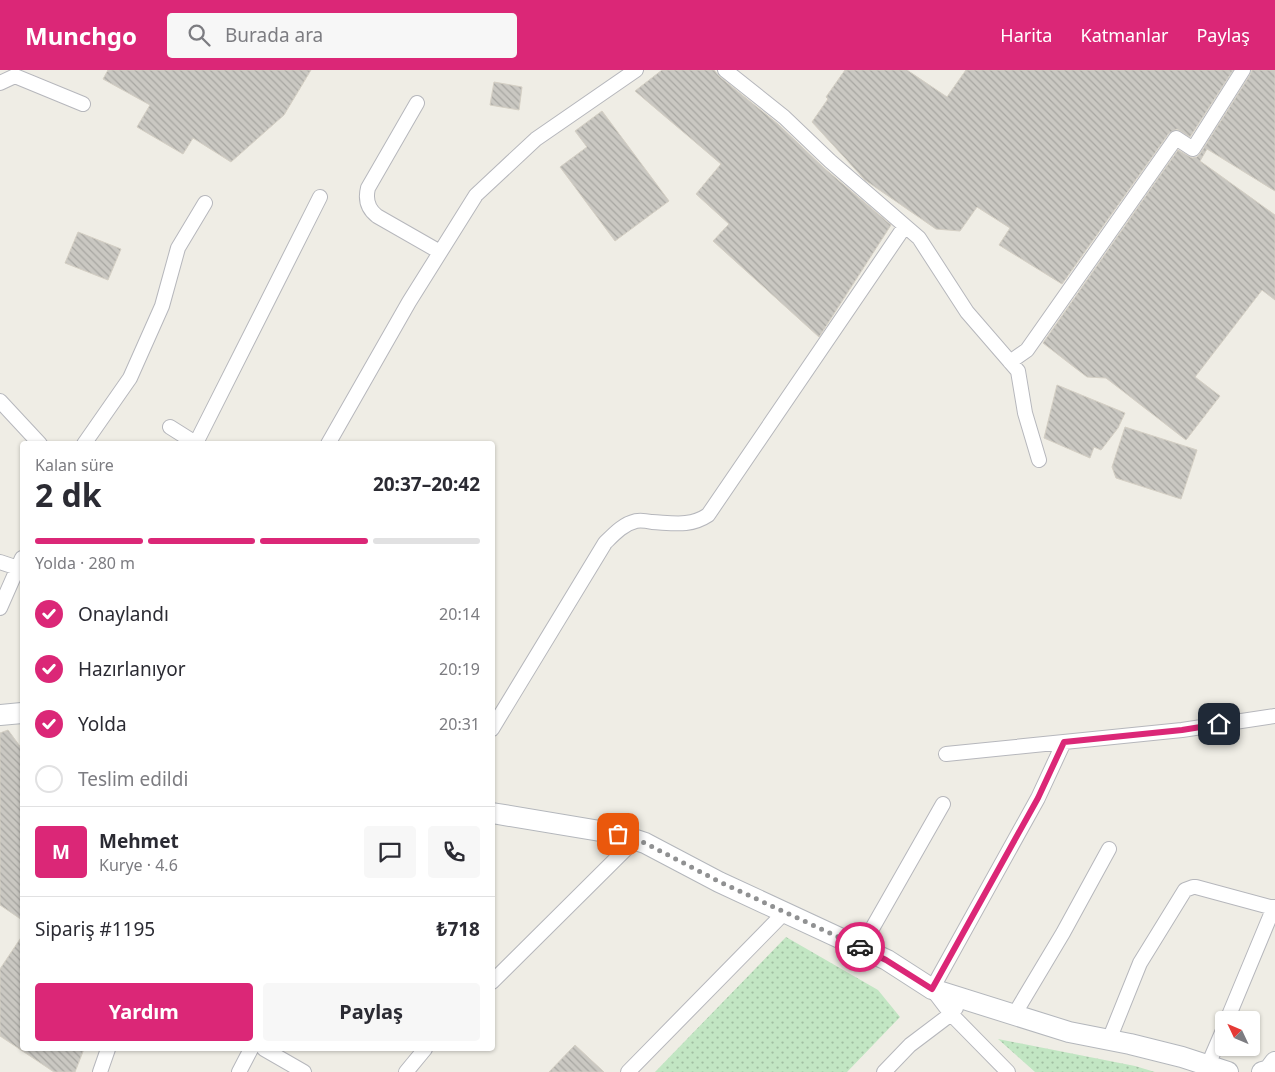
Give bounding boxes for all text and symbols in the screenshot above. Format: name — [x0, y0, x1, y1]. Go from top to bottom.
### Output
search box — [167, 13, 517, 58]
text: Munchgo — [25, 19, 137, 52]
icon: search — [185, 21, 213, 49]
text: Burada ara — [225, 22, 323, 48]
text: Harita — [1000, 23, 1052, 47]
text: Katmanlar — [1080, 23, 1168, 47]
text: Paylaş — [1196, 23, 1250, 47]
text: Kalan süre — [35, 454, 114, 476]
text: 20:37–20:42 — [373, 471, 480, 497]
text: 2 dk — [35, 473, 102, 516]
text: Yolda · 280 m — [35, 552, 135, 574]
icon: check — [35, 600, 63, 628]
text: Onaylandı — [78, 601, 169, 627]
text: 20:14 — [439, 603, 480, 625]
icon: check — [35, 655, 63, 683]
text: Hazırlanıyor — [78, 656, 186, 682]
text: 20:19 — [439, 658, 480, 680]
pin — [1198, 703, 1240, 745]
icon: check — [35, 710, 63, 738]
icon: home — [1205, 710, 1233, 738]
text: Yolda — [78, 711, 127, 737]
text: 20:31 — [439, 713, 480, 735]
text: Teslim edildi — [78, 766, 188, 792]
pin — [597, 813, 639, 855]
icon: bag — [604, 820, 632, 848]
button: chat — [364, 826, 416, 878]
button: phone — [428, 826, 480, 878]
text: Mehmet — [99, 828, 179, 854]
text: M — [52, 839, 70, 865]
text: Kurye · 4.6 — [99, 854, 178, 876]
text: Sipariş #1195 — [35, 916, 155, 942]
text: ₺718 — [437, 916, 480, 942]
courier — [835, 922, 885, 972]
icon: car — [846, 933, 874, 961]
button: Yardım — [35, 983, 253, 1041]
button: Paylaş — [263, 983, 480, 1041]
north arrow — [1215, 1011, 1260, 1056]
map controls — [1215, 1011, 1260, 1056]

